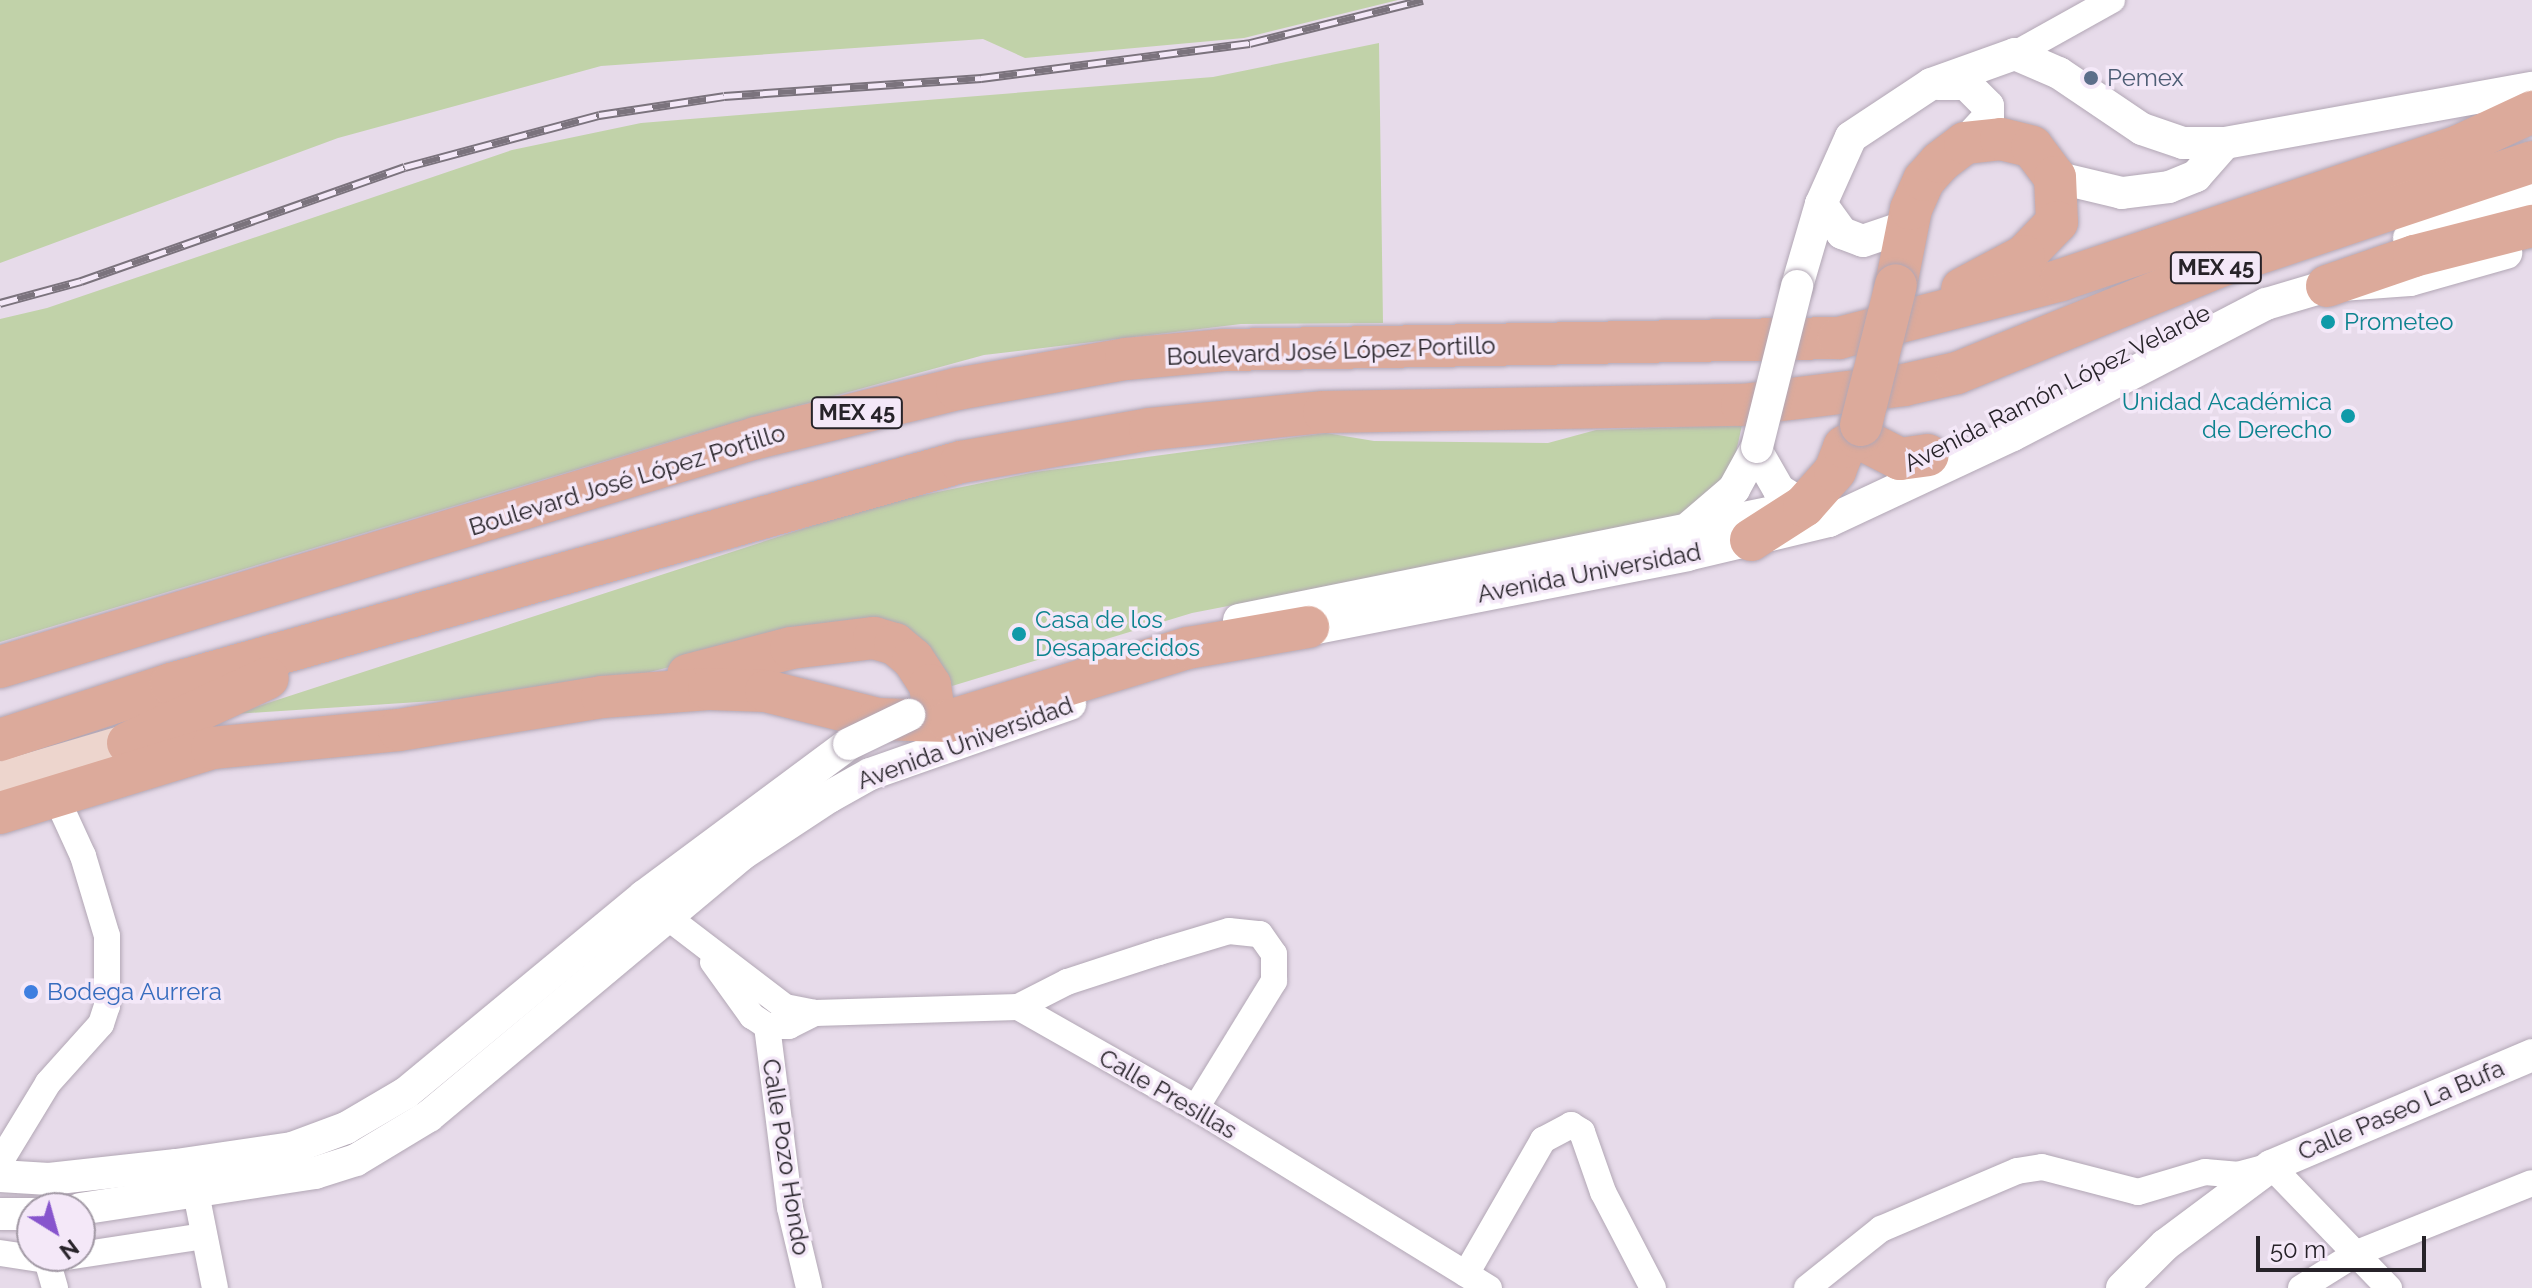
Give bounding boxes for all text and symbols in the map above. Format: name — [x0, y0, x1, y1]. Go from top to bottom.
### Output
place label: Pemex — [2107, 64, 2184, 92]
marker: Pemex — [2082, 69, 2100, 87]
road number: MEX 45 — [2168, 250, 2264, 286]
street label: Avenida Ramón López Velarde — [1899, 298, 2215, 478]
place label: Prometeo — [2344, 308, 2453, 336]
marker: Prometeo — [2319, 313, 2337, 331]
street label: Boulevard José López Portillo — [1166, 331, 1496, 371]
place label: Unidad Académica de Derecho — [2121, 388, 2332, 444]
road number: MEX 45 — [809, 395, 905, 431]
marker: Unidad Académica de Derecho — [2339, 407, 2357, 425]
street label: Boulevard José López Portillo — [465, 418, 789, 542]
street label: Avenida Universidad — [1475, 537, 1703, 609]
place label: Casa de los Desaparecidos — [1035, 606, 1200, 662]
marker: Casa de los Desaparecidos — [1010, 625, 1028, 643]
street label: Avenida Universidad — [853, 691, 1077, 795]
place label: Bodega Aurrera — [47, 978, 223, 1006]
marker: Bodega Aurrera — [22, 983, 40, 1001]
street label: Calle Presillas — [1094, 1043, 1242, 1145]
street label: Calle Paseo La Bufa — [2294, 1054, 2508, 1166]
street label: Calle Pozo Hondo — [756, 1057, 816, 1257]
north arrow — [16, 1192, 96, 1272]
scale bar — [2260, 1220, 2430, 1270]
text: N — [55, 1234, 84, 1265]
text: 50 m — [2270, 1235, 2326, 1264]

